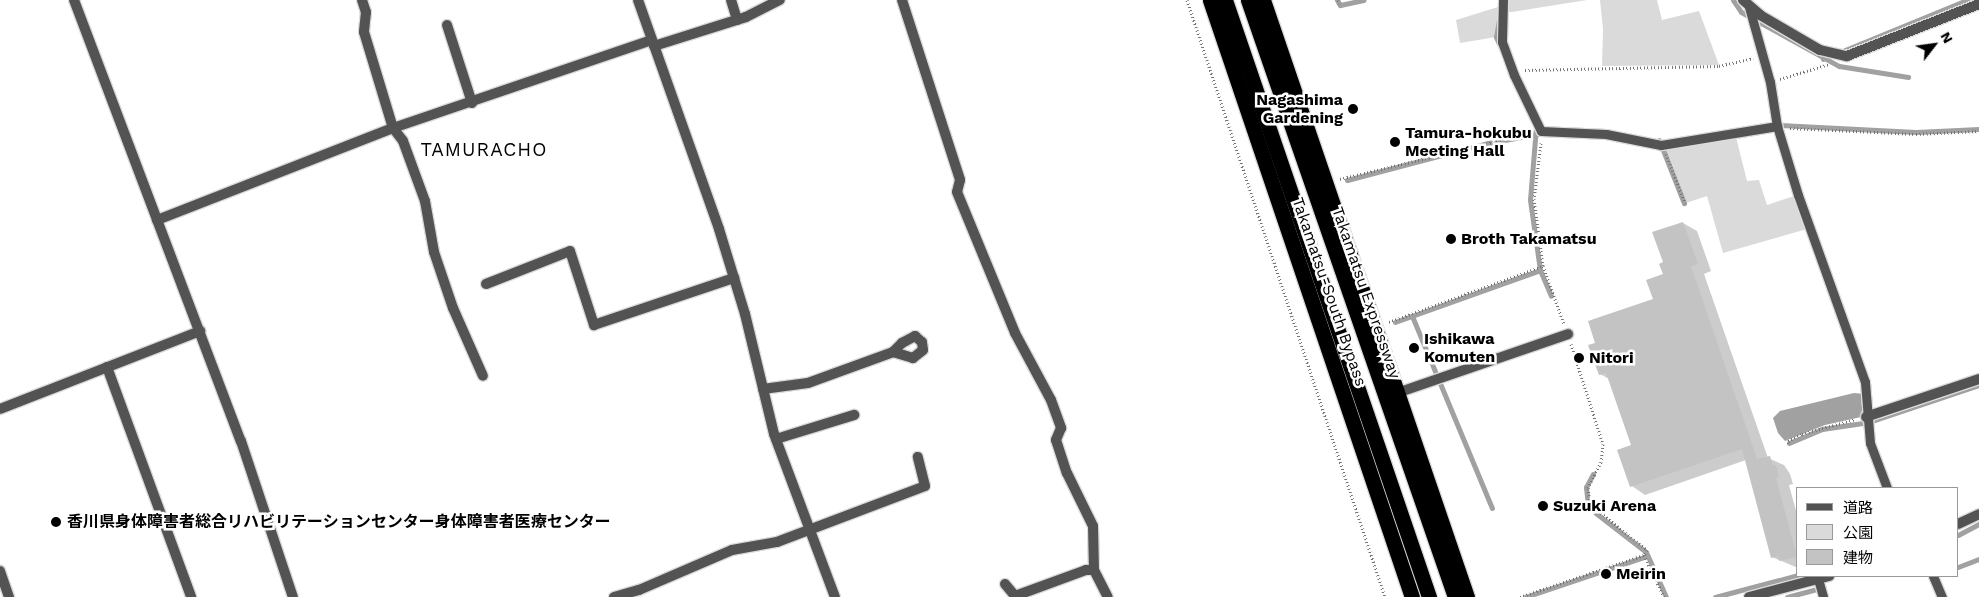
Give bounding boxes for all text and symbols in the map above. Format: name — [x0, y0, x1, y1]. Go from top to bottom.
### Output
north arrow — [1909, 20, 1959, 70]
text: N — [1937, 29, 1957, 46]
place label: Nagashima Gardening — [1256, 90, 1343, 128]
marker: Nagashima Gardening — [1347, 103, 1359, 115]
place label: Tamura-hokubu Meeting Hall — [1405, 123, 1532, 161]
marker: Tamura-hokubu Meeting Hall — [1389, 136, 1401, 148]
district label: TAMURACHO — [419, 139, 549, 161]
street label: Takamatsu-South Bypass — [1288, 195, 1370, 389]
street label: Takamatsu Expressway — [1328, 205, 1404, 381]
place label: Broth Takamatsu — [1461, 229, 1597, 249]
marker: Broth Takamatsu — [1445, 233, 1457, 245]
place label: Ishikawa Komuten — [1424, 329, 1495, 367]
marker: Ishikawa Komuten — [1408, 342, 1420, 354]
place label: Nitori — [1589, 348, 1634, 368]
marker: Nitori — [1573, 352, 1585, 364]
legend — [1796, 487, 1959, 577]
place label: Suzuki Arena — [1553, 496, 1657, 516]
text: 道路 — [1843, 499, 1873, 517]
marker: Suzuki Arena — [1537, 500, 1549, 512]
place label: 香川県身体障害者総合リハビリテーションセンター身体障害者医療センター — [67, 512, 611, 532]
marker: 香川県身体障害者総合リハビリテーションセンター身体障害者医療センター — [49, 515, 63, 529]
text: 公園 — [1843, 524, 1873, 542]
text: 建物 — [1843, 549, 1873, 567]
place label: Meirin — [1616, 564, 1666, 584]
marker: Meirin — [1600, 568, 1612, 580]

